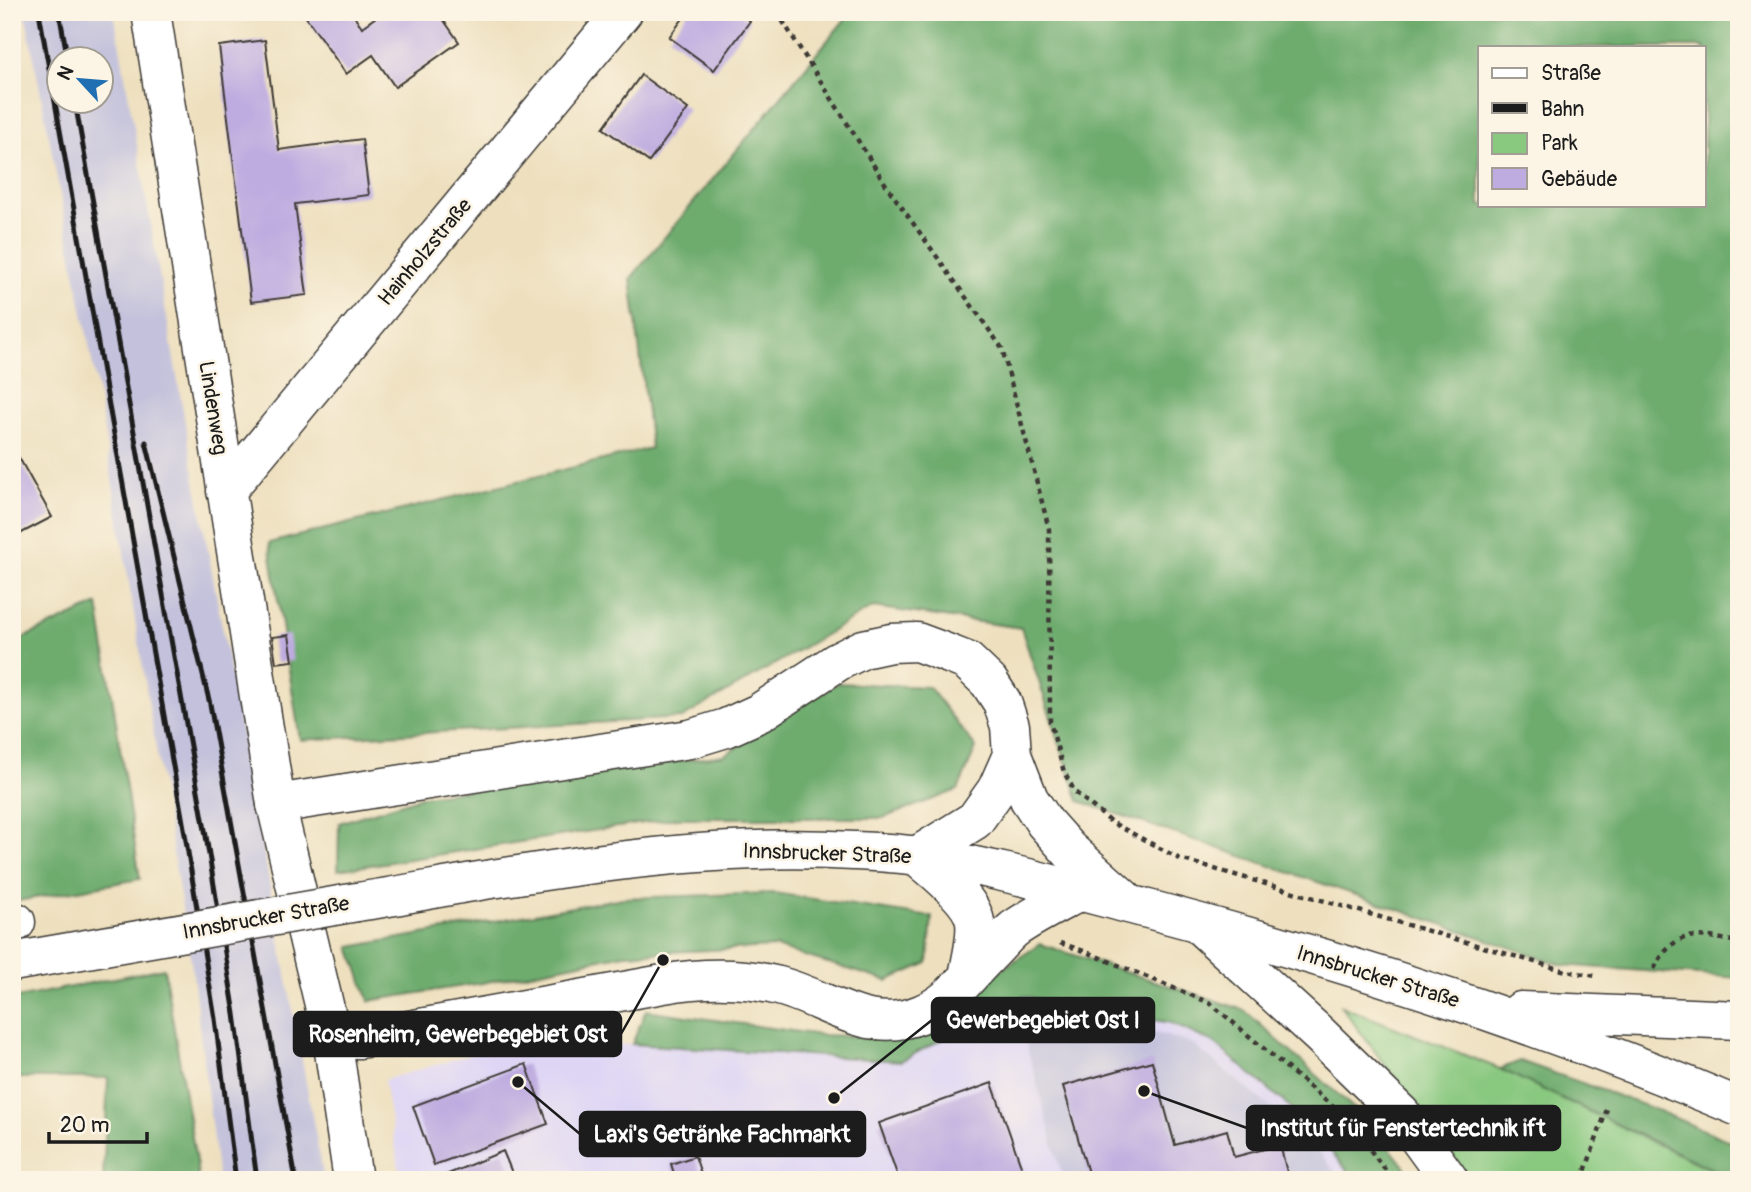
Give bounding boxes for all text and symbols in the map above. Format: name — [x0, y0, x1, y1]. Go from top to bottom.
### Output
north arrow — [46, 46, 116, 116]
legend — [1478, 46, 1706, 206]
text: Straße — [1541, 60, 1601, 87]
text: N — [52, 62, 79, 84]
text: Bahn — [1541, 96, 1584, 123]
text: Park — [1541, 130, 1578, 157]
text: Gebäude — [1541, 166, 1618, 193]
street label: Hainholzstraße — [372, 192, 478, 311]
street label: Lindenweg — [192, 359, 234, 457]
street label: Innsbrucker Straße — [742, 838, 912, 870]
street label: Innsbrucker Straße — [181, 890, 352, 946]
street label: Innsbrucker Straße — [1293, 939, 1463, 1015]
callout: Gewerbegebiet Ost I — [932, 998, 1154, 1042]
text: Gewerbegebiet Ost I — [946, 1006, 1140, 1035]
callout: Rosenheim, Gewerbegebiet Ost — [294, 1012, 621, 1056]
text: Rosenheim, Gewerbegebiet Ost — [308, 1020, 608, 1049]
scale bar — [49, 1101, 147, 1145]
callout: Institut für Fenstertechnik ift — [1247, 1106, 1560, 1150]
text: 20 m — [60, 1112, 109, 1139]
callout: Laxi's Getränke Fachmarkt — [580, 1112, 865, 1156]
text: Institut für Fenstertechnik ift — [1260, 1114, 1546, 1143]
text: Laxi's Getränke Fachmarkt — [594, 1120, 851, 1149]

